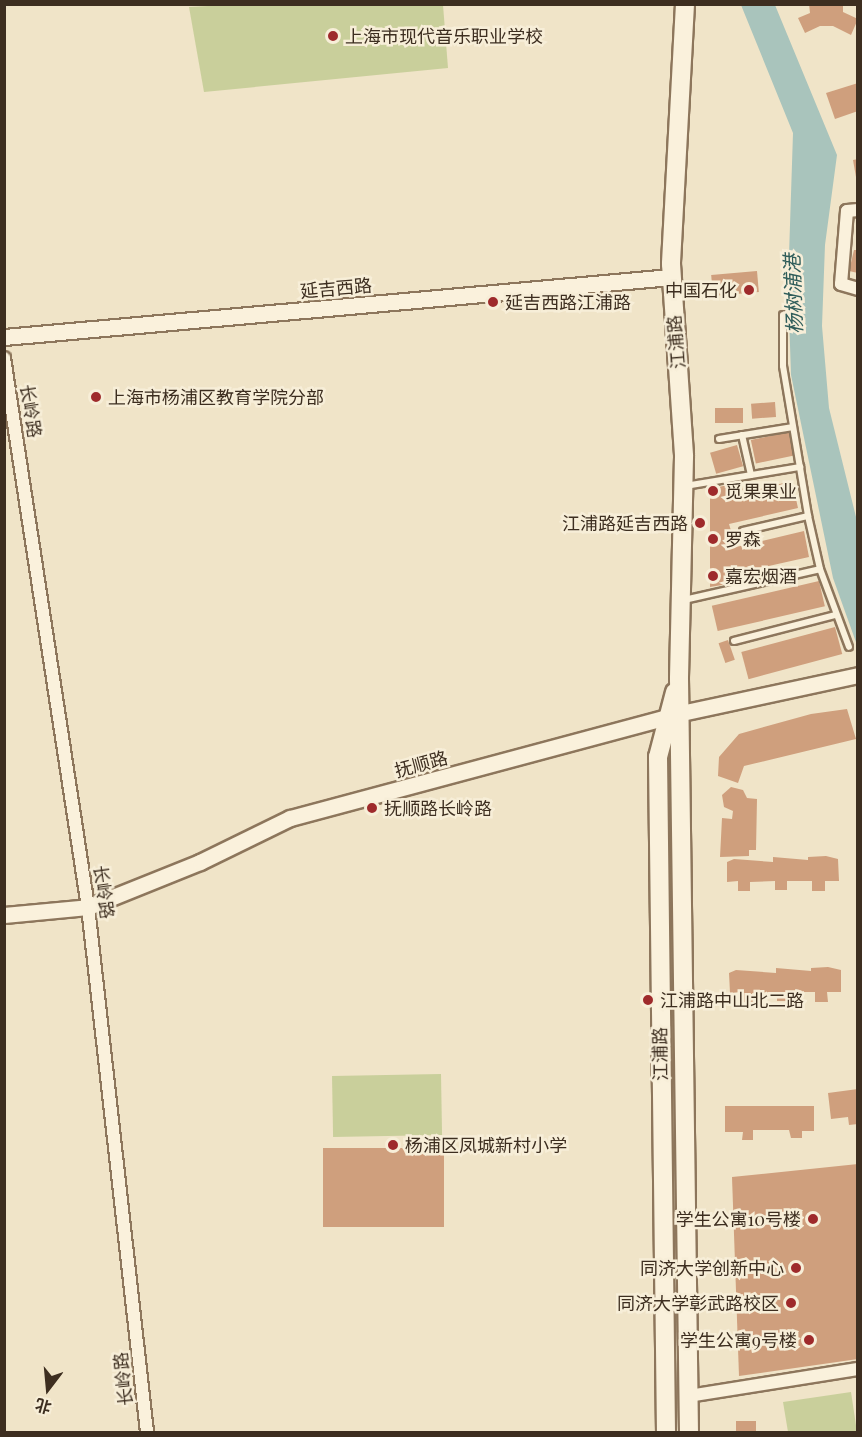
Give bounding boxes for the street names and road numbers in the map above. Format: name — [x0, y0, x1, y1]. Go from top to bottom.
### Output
street label: 延吉西路 — [299, 274, 373, 302]
street label: 江浦路 — [663, 314, 689, 370]
street label: 长岭路 — [16, 383, 46, 439]
street label: 抚顺路 — [392, 747, 450, 781]
street label: 长岭路 — [90, 864, 118, 920]
street label: 江浦路 — [649, 1027, 671, 1081]
street label: 长岭路 — [109, 1351, 137, 1407]

